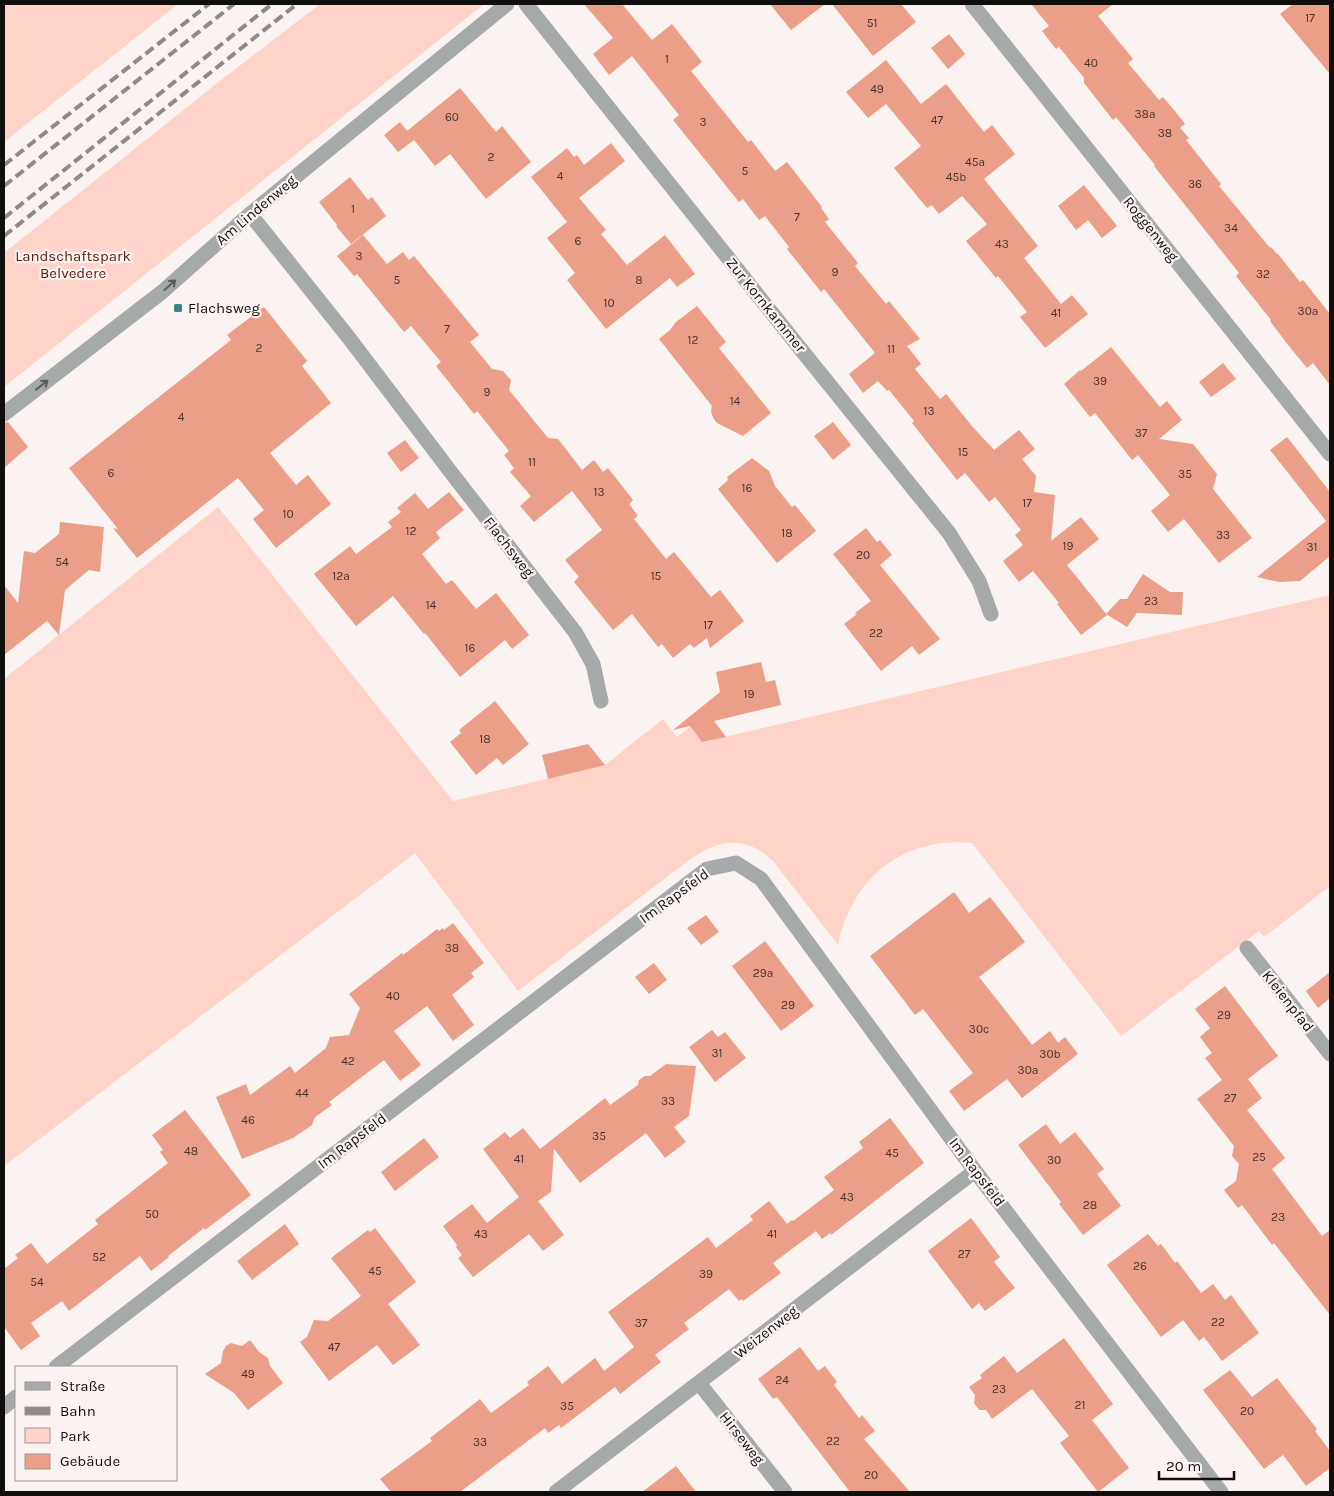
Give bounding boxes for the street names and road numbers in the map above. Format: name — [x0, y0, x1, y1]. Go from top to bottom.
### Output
street label: Am Lindenweg — [212, 171, 300, 249]
street label: Roggenweg — [1119, 193, 1183, 265]
street label: Zur Kornkammer — [722, 254, 810, 356]
street label: Flachsweg — [480, 513, 539, 581]
street label: Im Rapsfeld — [636, 865, 712, 927]
street label: Kleienpfad — [1258, 967, 1318, 1035]
street label: Im Rapsfeld — [314, 1109, 390, 1173]
street label: Im Rapsfeld — [945, 1134, 1009, 1210]
street label: Weizenweg — [731, 1301, 802, 1362]
street label: Hirseweg — [716, 1408, 769, 1469]

